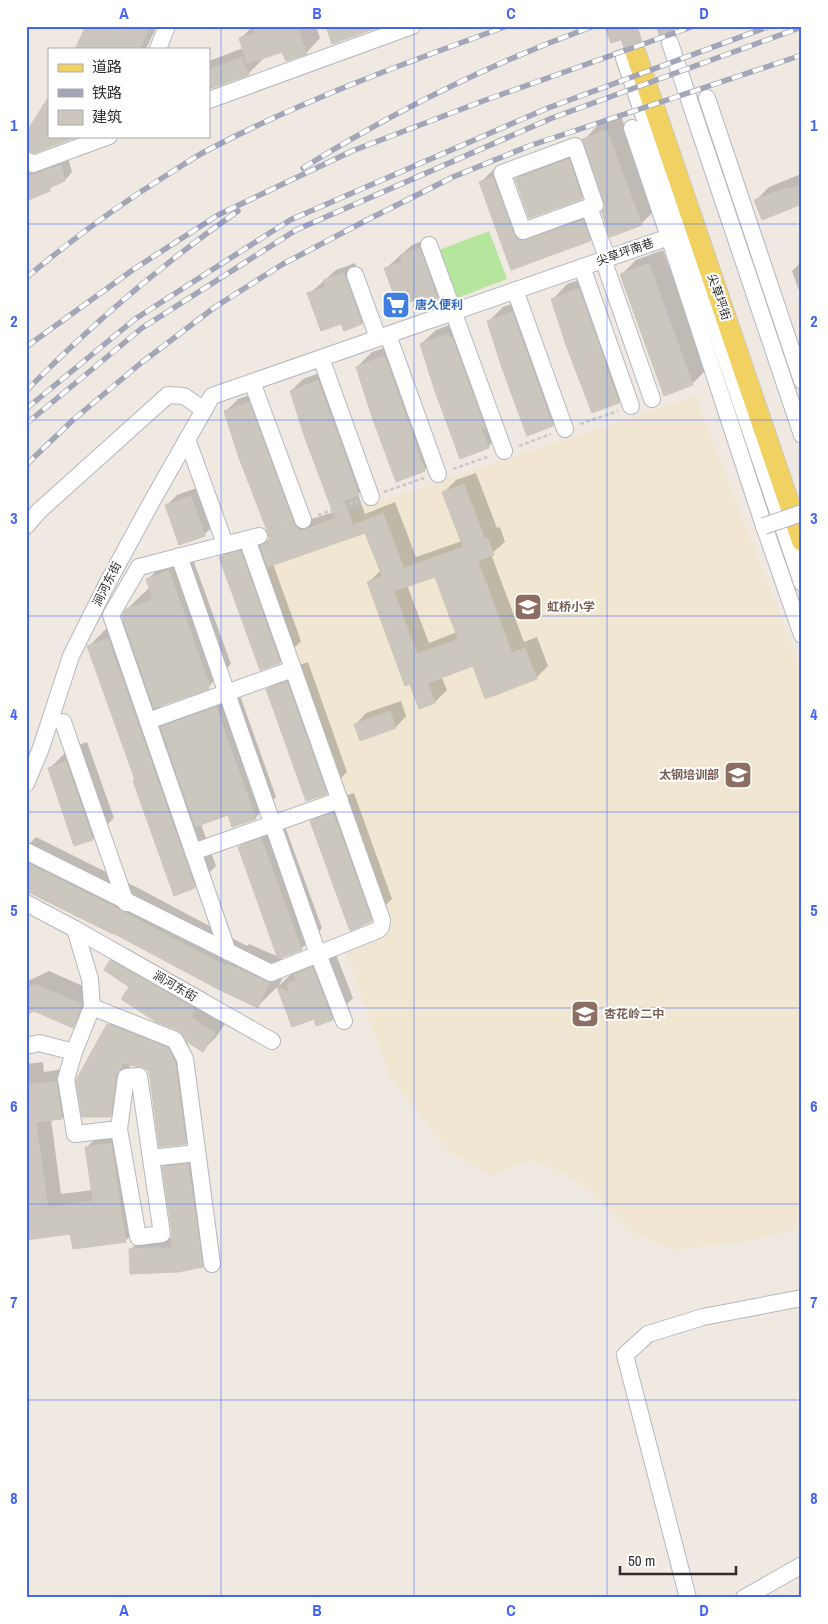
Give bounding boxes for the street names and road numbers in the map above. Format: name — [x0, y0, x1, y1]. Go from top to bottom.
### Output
street label: 尖草坪南巷 — [594, 235, 656, 269]
street label: 尖草坪街 — [704, 272, 734, 322]
street label: 涧河东街 — [89, 559, 125, 609]
street label: 涧河东街 — [150, 967, 200, 1005]

